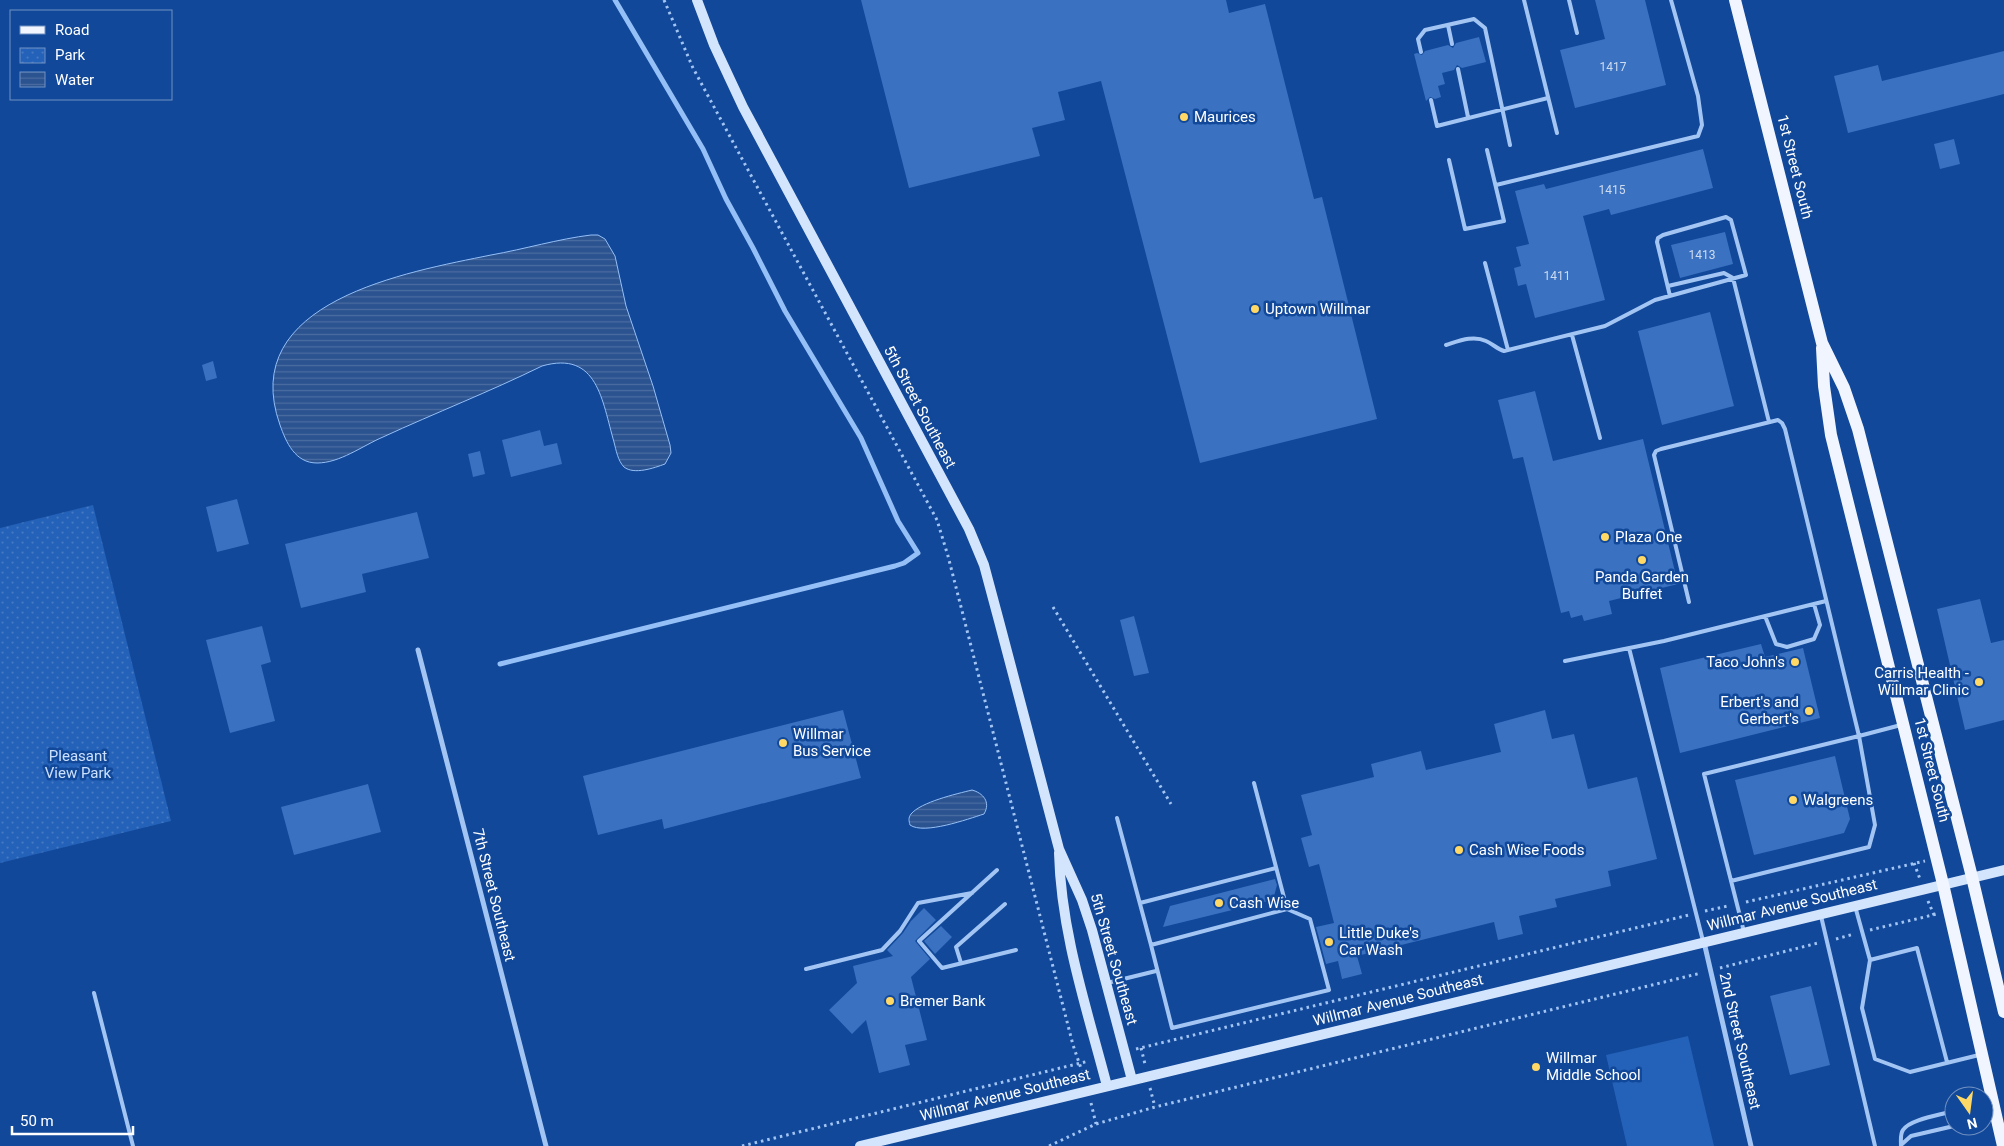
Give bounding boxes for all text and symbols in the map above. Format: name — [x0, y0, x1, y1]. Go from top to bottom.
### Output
legend — [10, 10, 172, 100]
text: Road — [55, 21, 89, 39]
text: Park — [55, 46, 86, 64]
house number: 1417 — [1600, 60, 1627, 74]
text: Water — [55, 71, 94, 89]
place label: Maurices — [1194, 108, 1256, 126]
marker: Maurices — [1178, 111, 1190, 123]
street label: 1st Street South — [1773, 113, 1817, 221]
house number: 1415 — [1599, 183, 1626, 197]
house number: 1413 — [1689, 248, 1715, 262]
house number: 1411 — [1544, 269, 1570, 283]
place label: Uptown Willmar — [1265, 300, 1370, 318]
marker: Uptown Willmar — [1249, 303, 1261, 315]
street label: 5th Street Southeast — [880, 343, 960, 471]
place label: Plaza One — [1615, 528, 1682, 546]
marker: Plaza One — [1599, 531, 1611, 543]
marker: Panda Garden Buffet — [1636, 554, 1648, 566]
place label: Panda Garden Buffet — [1595, 568, 1689, 603]
place label: Taco John's — [1706, 653, 1785, 671]
marker: Taco John's — [1789, 656, 1801, 668]
place label: Carris Health - Willmar Clinic — [1874, 664, 1969, 699]
marker: Carris Health - Willmar Clinic — [1973, 676, 1985, 688]
place label: Erbert's and Gerbert's — [1720, 693, 1799, 728]
marker: Erbert's and Gerbert's — [1803, 705, 1815, 717]
street label: 1st Street South — [1910, 716, 1954, 824]
place label: Willmar Bus Service — [793, 725, 871, 760]
marker: Willmar Bus Service — [777, 737, 789, 749]
park label: Pleasant View Park — [45, 747, 112, 782]
place label: Walgreens — [1803, 791, 1873, 809]
marker: Walgreens — [1787, 794, 1799, 806]
street label: 7th Street Southeast — [469, 827, 519, 963]
place label: Cash Wise Foods — [1469, 841, 1584, 859]
marker: Cash Wise Foods — [1453, 844, 1465, 856]
street label: Willmar Avenue Southeast — [1705, 875, 1879, 935]
street label: 5th Street Southeast — [1087, 891, 1141, 1027]
place label: Cash Wise — [1229, 894, 1299, 912]
marker: Cash Wise — [1213, 897, 1225, 909]
place label: Little Duke's Car Wash — [1339, 924, 1419, 959]
marker: Little Duke's Car Wash — [1323, 936, 1335, 948]
street label: Willmar Avenue Southeast — [1311, 970, 1485, 1030]
street label: 2nd Street Southeast — [1715, 971, 1765, 1111]
place label: Bremer Bank — [900, 992, 986, 1010]
marker: Bremer Bank — [884, 995, 896, 1007]
place label: Willmar Middle School — [1546, 1049, 1641, 1084]
marker: Willmar Middle School — [1530, 1061, 1542, 1073]
street label: Willmar Avenue Southeast — [918, 1065, 1092, 1125]
north arrow — [1944, 1086, 1994, 1136]
scale bar — [12, 1104, 134, 1136]
text: 50 m — [20, 1112, 54, 1130]
text: N — [1965, 1115, 1979, 1133]

